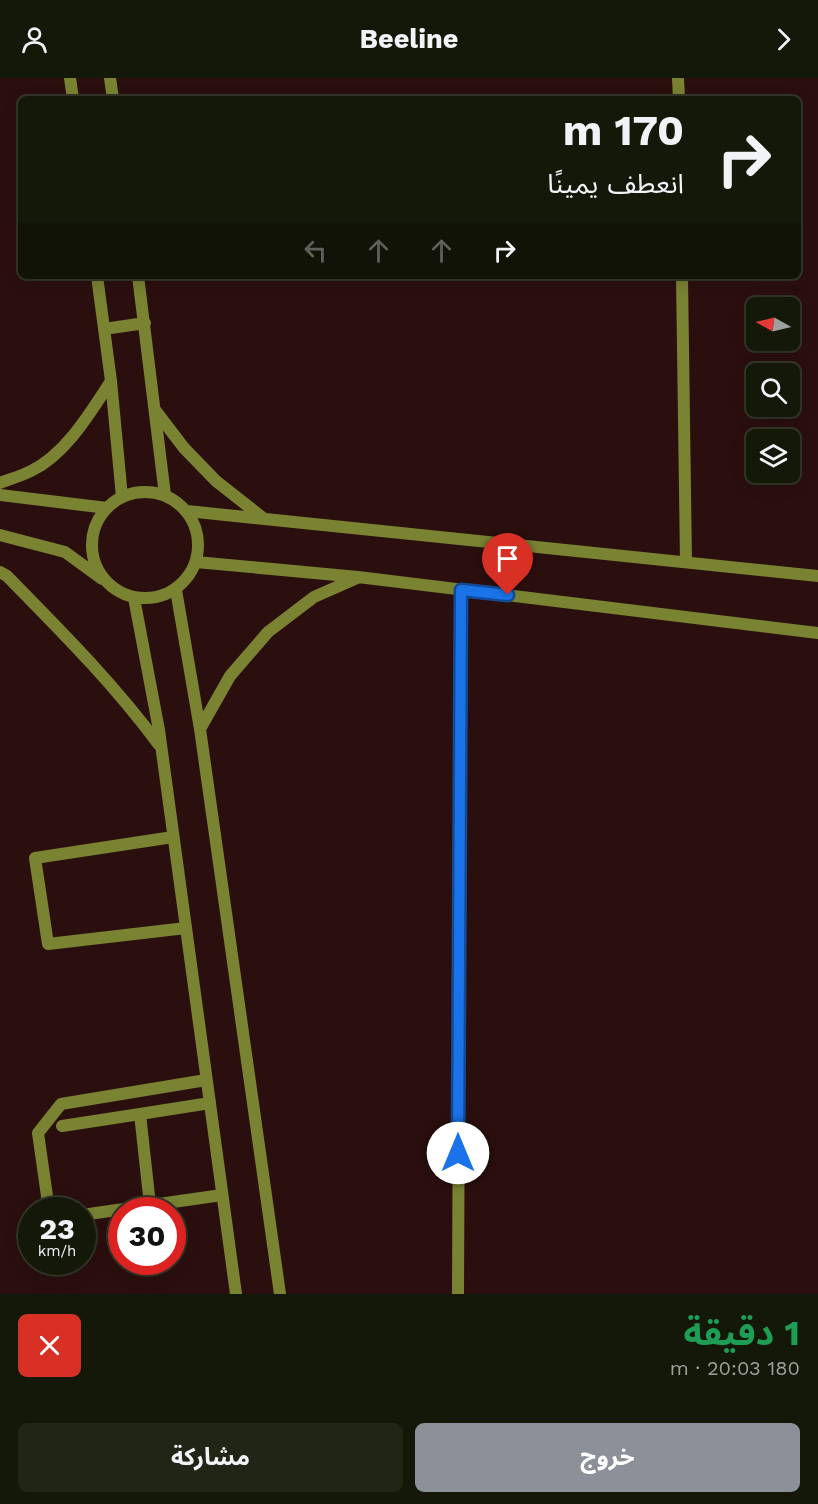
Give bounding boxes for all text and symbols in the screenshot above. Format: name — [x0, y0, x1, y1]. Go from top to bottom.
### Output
icon: person — [18, 23, 51, 56]
text: Beeline — [360, 23, 458, 55]
icon: forward — [767, 23, 800, 56]
text: 170 m — [563, 106, 684, 155]
icon: right — [705, 120, 783, 198]
text: انعطف يمينًا — [547, 168, 684, 200]
icon: left — [299, 234, 332, 267]
icon: ahead — [362, 234, 395, 267]
icon: ahead — [425, 234, 458, 267]
icon: right — [488, 234, 521, 267]
north arrow — [746, 297, 800, 351]
map controls — [746, 297, 800, 483]
button: search — [746, 363, 800, 417]
button: layers — [746, 429, 800, 483]
pin — [482, 533, 533, 595]
icon: arrive — [491, 542, 524, 575]
position arrow — [426, 1121, 490, 1185]
speed limit sign: 30 — [108, 1197, 186, 1275]
text: 23 — [39, 1211, 75, 1246]
text: km/h — [38, 1242, 76, 1260]
text: 1 دقيقة — [684, 1312, 800, 1354]
button: close — [18, 1314, 81, 1377]
text: 180 m · 20:03 — [670, 1356, 800, 1380]
button: مشاركة — [18, 1423, 403, 1492]
button: خروج — [415, 1423, 800, 1492]

